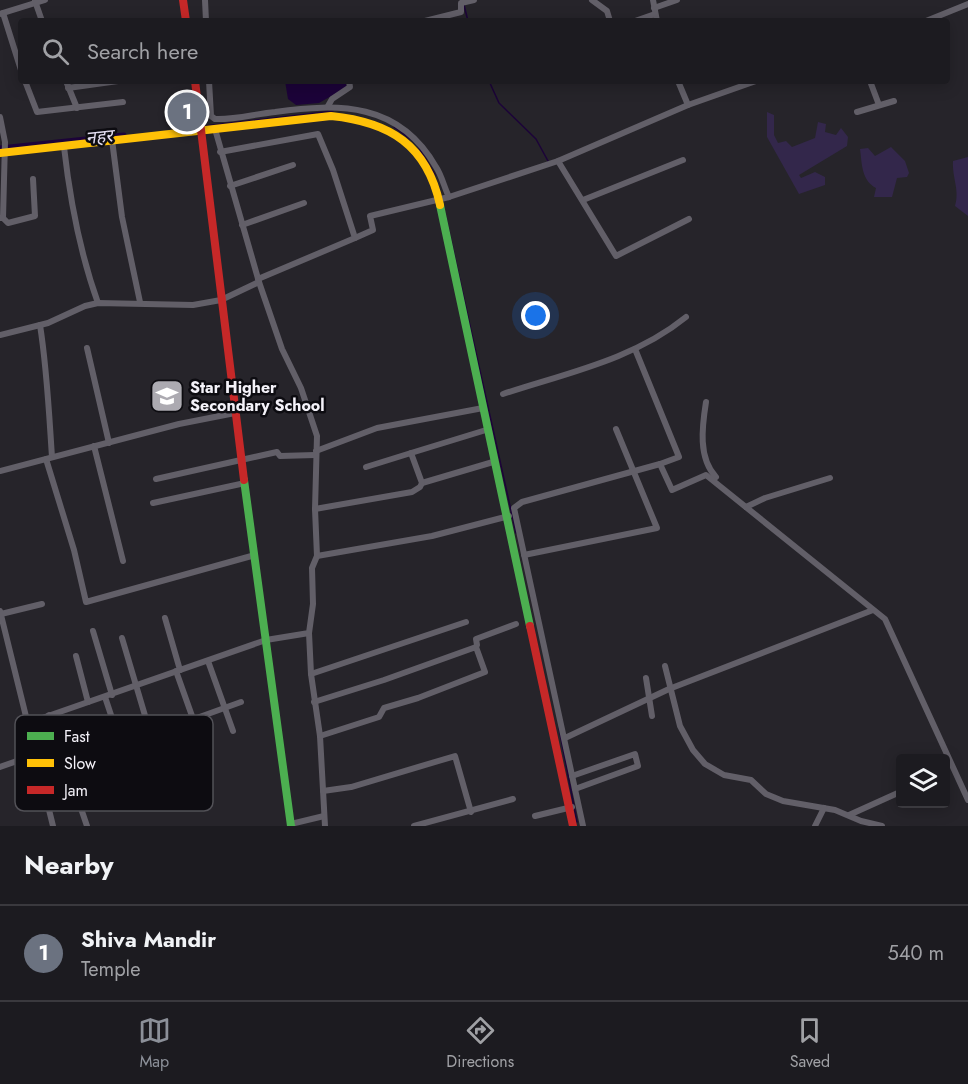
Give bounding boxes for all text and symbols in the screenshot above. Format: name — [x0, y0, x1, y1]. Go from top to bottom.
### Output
search box — [18, 18, 950, 84]
icon: search — [39, 35, 72, 68]
text: Search here — [87, 35, 198, 67]
pin: 1 — [168, 90, 207, 134]
water label: नहर — [84, 122, 117, 151]
your location — [521, 301, 550, 330]
place label: Star Higher Secondary School — [190, 376, 325, 417]
school or university icon: Star Higher Secondary School — [149, 378, 185, 414]
legend — [15, 715, 213, 811]
text: Fast — [64, 725, 90, 748]
text: Slow — [64, 752, 96, 775]
map controls — [896, 754, 950, 808]
button: layers — [896, 754, 950, 808]
text: Jam — [62, 779, 88, 802]
text: Nearby — [24, 846, 113, 884]
text: Shiva Mandir — [81, 923, 216, 955]
text: 1 — [38, 939, 49, 968]
text: 540 m — [887, 939, 944, 968]
text: Temple — [81, 955, 141, 984]
tab: Map — [138, 1014, 171, 1073]
tab: Directions — [446, 1014, 514, 1073]
tab: Saved — [790, 1014, 830, 1073]

